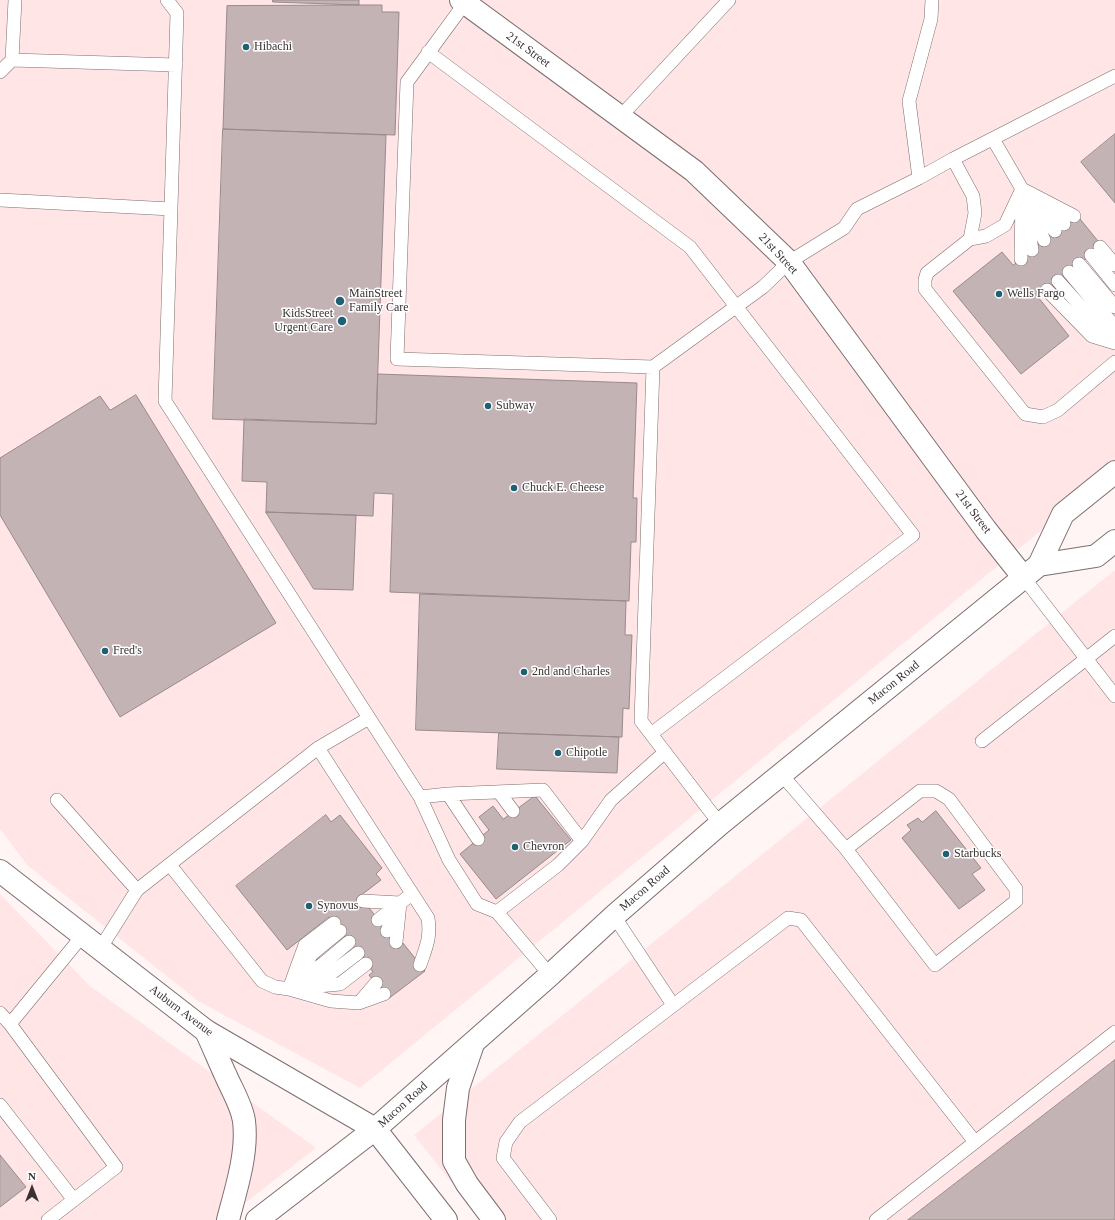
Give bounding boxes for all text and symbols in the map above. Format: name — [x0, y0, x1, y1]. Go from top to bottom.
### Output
street label: 21st Street — [503, 29, 553, 71]
place label: Hibachi — [254, 40, 292, 54]
marker: Hibachi — [241, 42, 251, 52]
street label: 21st Street — [755, 230, 801, 278]
place label: MainStreet Family Care — [349, 287, 409, 315]
place label: Wells Fargo — [1007, 287, 1065, 301]
marker: Wells Fargo — [994, 289, 1004, 299]
marker: MainStreet Family Care — [334, 295, 346, 307]
place label: KidsStreet Urgent Care — [274, 307, 333, 335]
marker: KidsStreet Urgent Care — [336, 315, 348, 327]
place label: Subway — [496, 399, 535, 413]
marker: Subway — [483, 401, 493, 411]
place label: Chuck E. Cheese — [522, 481, 604, 495]
marker: Chuck E. Cheese — [509, 483, 519, 493]
street label: 21st Street — [952, 487, 994, 537]
place label: Fred's — [113, 644, 142, 658]
marker: Fred's — [100, 646, 110, 656]
street label: Macon Road — [866, 658, 922, 708]
place label: 2nd and Charles — [532, 665, 610, 679]
marker: 2nd and Charles — [519, 667, 529, 677]
place label: Chipotle — [566, 746, 607, 760]
marker: Chipotle — [553, 748, 563, 758]
place label: Chevron — [523, 840, 564, 854]
marker: Chevron — [510, 842, 520, 852]
place label: Starbucks — [954, 847, 1001, 861]
marker: Starbucks — [941, 849, 951, 859]
street label: Macon Road — [617, 863, 673, 915]
place label: Synovus — [317, 899, 358, 913]
marker: Synovus — [304, 901, 314, 911]
street label: Auburn Avenue — [146, 982, 216, 1040]
street label: Macon Road — [375, 1079, 431, 1131]
north arrow — [12, 1168, 52, 1208]
text: N — [28, 1170, 36, 1182]

